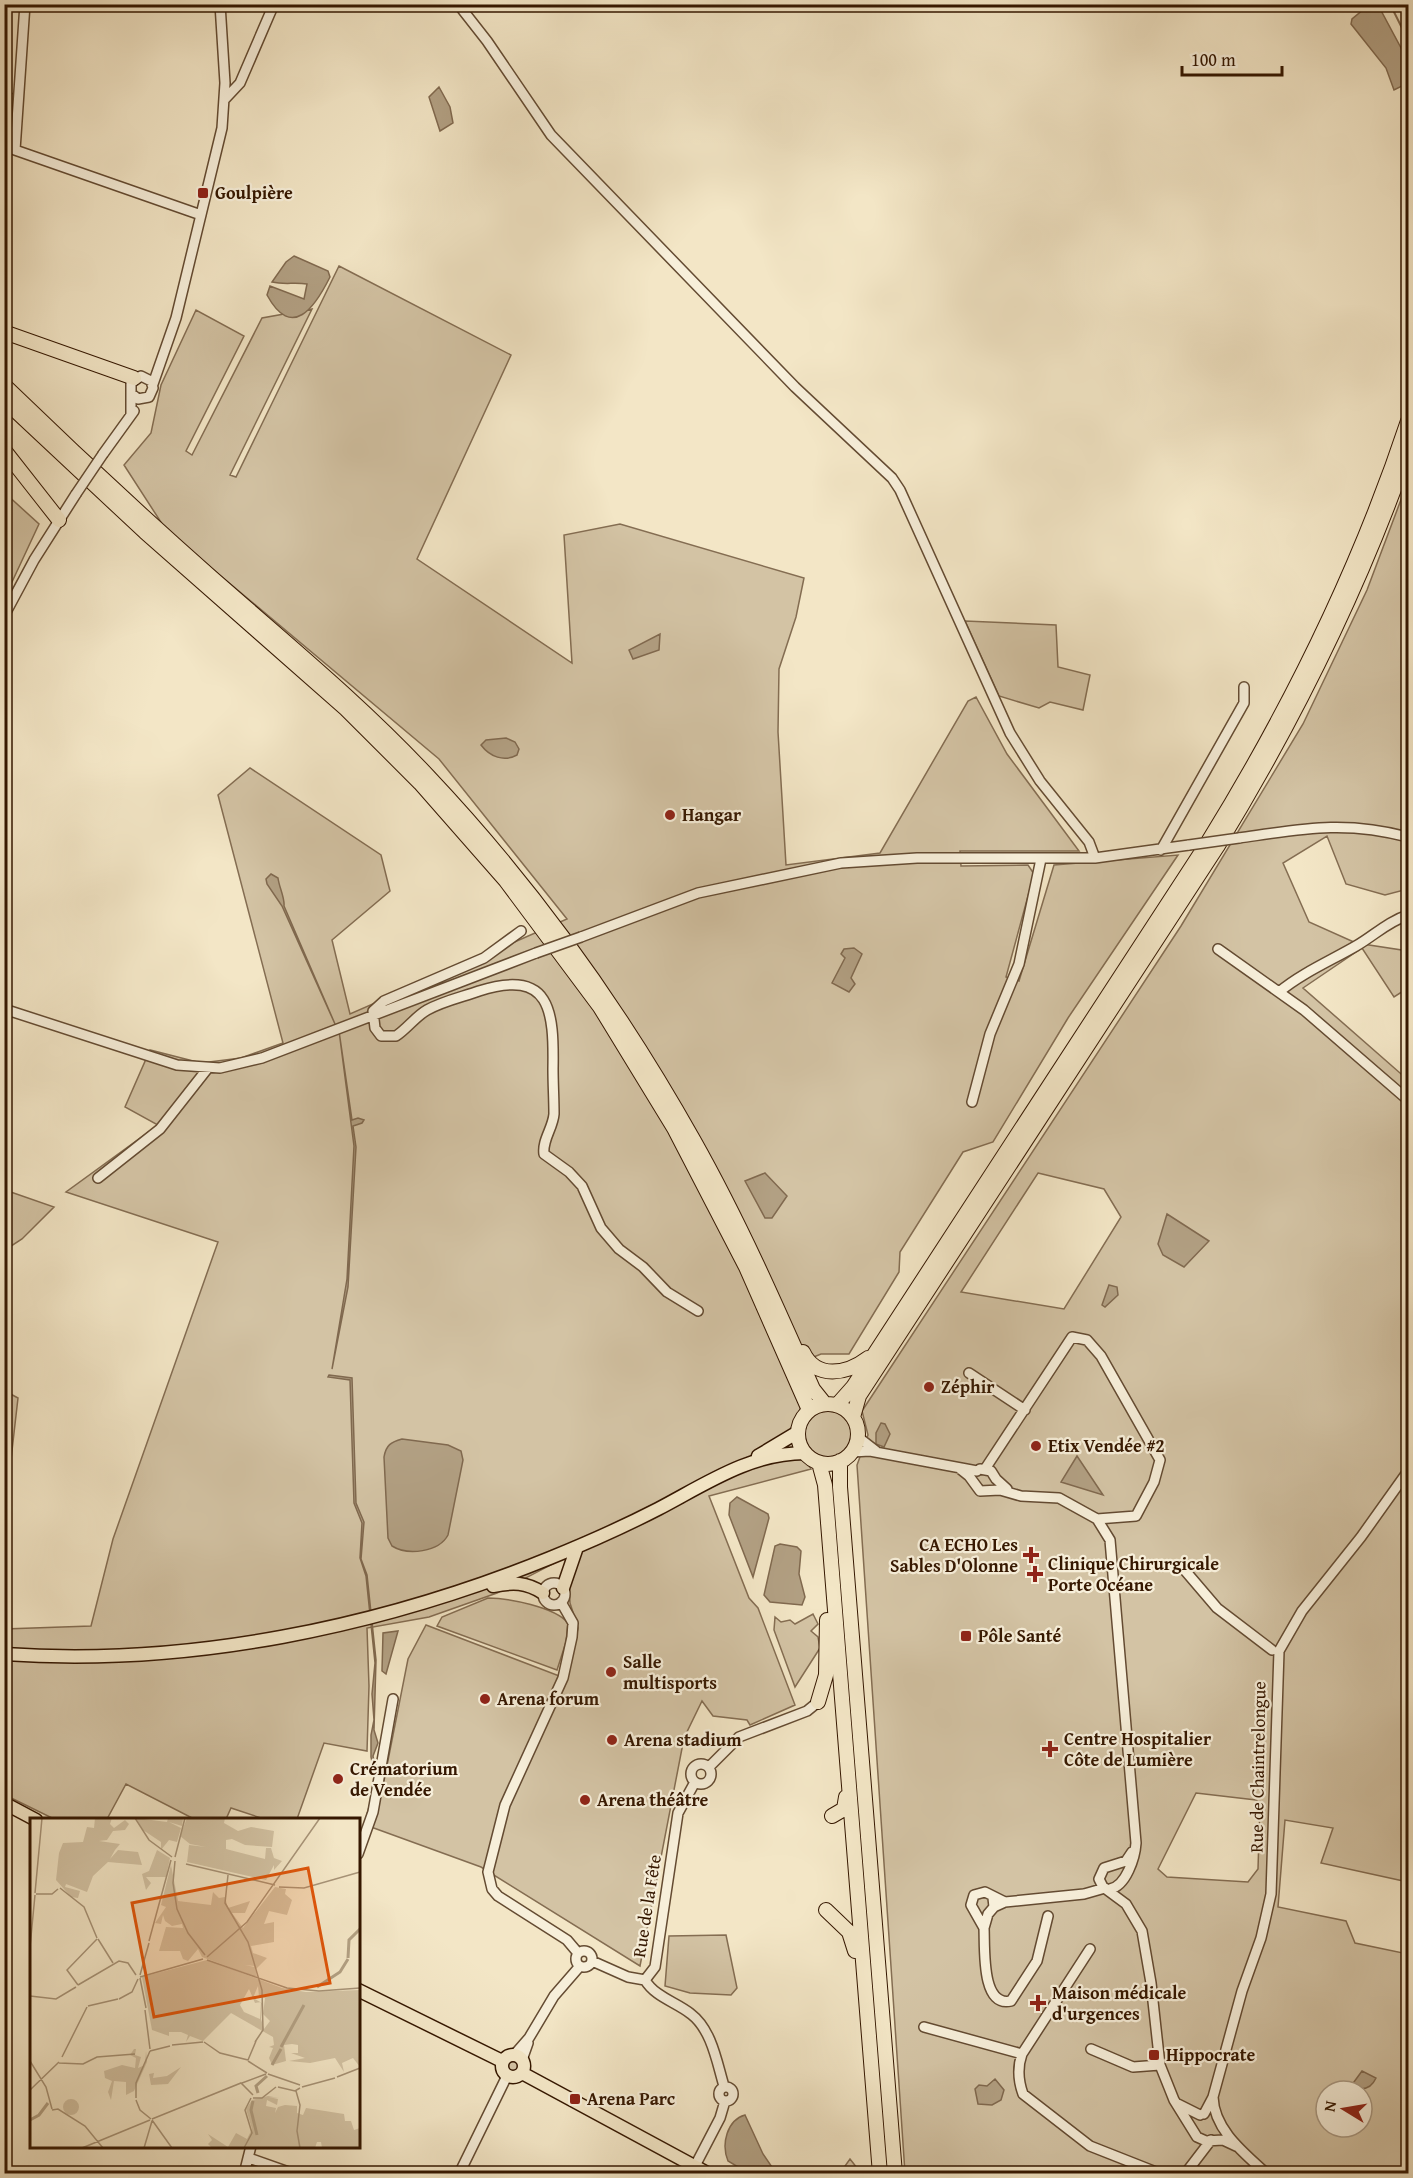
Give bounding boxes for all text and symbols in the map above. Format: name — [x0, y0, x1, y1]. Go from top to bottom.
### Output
scale bar — [1182, 39, 1282, 77]
text: 100 m — [1191, 46, 1236, 73]
place label: Goulpière — [215, 179, 293, 206]
marker: Goulpière — [196, 186, 210, 200]
place label: Hangar — [682, 801, 742, 828]
marker: Hangar — [663, 808, 677, 822]
place label: Zéphir — [941, 1373, 995, 1400]
marker: Zéphir — [922, 1380, 936, 1394]
place label: Etix Vendée #2 — [1048, 1432, 1165, 1459]
marker: Etix Vendée #2 — [1029, 1439, 1043, 1453]
place label: CA ECHO Les Sables D'Olonne — [890, 1531, 1018, 1579]
marker: CA ECHO Les Sables D'Olonne — [1022, 1546, 1040, 1564]
place label: Clinique Chirurgicale Porte Océane — [1048, 1550, 1219, 1598]
marker: Clinique Chirurgicale Porte Océane — [1026, 1565, 1044, 1583]
place label: Pôle Santé — [978, 1622, 1062, 1649]
marker: Pôle Santé — [959, 1629, 973, 1643]
place label: Salle multisports — [623, 1648, 717, 1696]
marker: Salle multisports — [604, 1665, 618, 1679]
street label: Rue de Chaintrelongue — [1243, 1681, 1272, 1853]
place label: Arena forum — [497, 1685, 600, 1712]
marker: Arena forum — [478, 1692, 492, 1706]
place label: Centre Hospitalier Côte de Lumière — [1064, 1725, 1212, 1773]
place label: Arena stadium — [624, 1726, 742, 1753]
marker: Arena stadium — [605, 1733, 619, 1747]
marker: Centre Hospitalier Côte de Lumière — [1041, 1740, 1059, 1758]
place label: Crématorium de Vendée — [350, 1755, 459, 1803]
marker: Crématorium de Vendée — [331, 1772, 345, 1786]
place label: Arena théâtre — [597, 1786, 708, 1813]
marker: Arena théâtre — [578, 1793, 592, 1807]
inset map — [30, 1818, 360, 2148]
street label: Rue de la Fête — [625, 1852, 668, 1959]
place label: Maison médicale d'urgences — [1052, 1979, 1186, 2027]
marker: Maison médicale d'urgences — [1029, 1994, 1047, 2012]
place label: Hippocrate — [1166, 2041, 1256, 2068]
marker: Hippocrate — [1147, 2048, 1161, 2062]
north arrow — [1314, 2079, 1374, 2139]
place label: Arena Parc — [587, 2085, 675, 2112]
marker: Arena Parc — [568, 2092, 582, 2106]
text: N — [1316, 2098, 1342, 2114]

